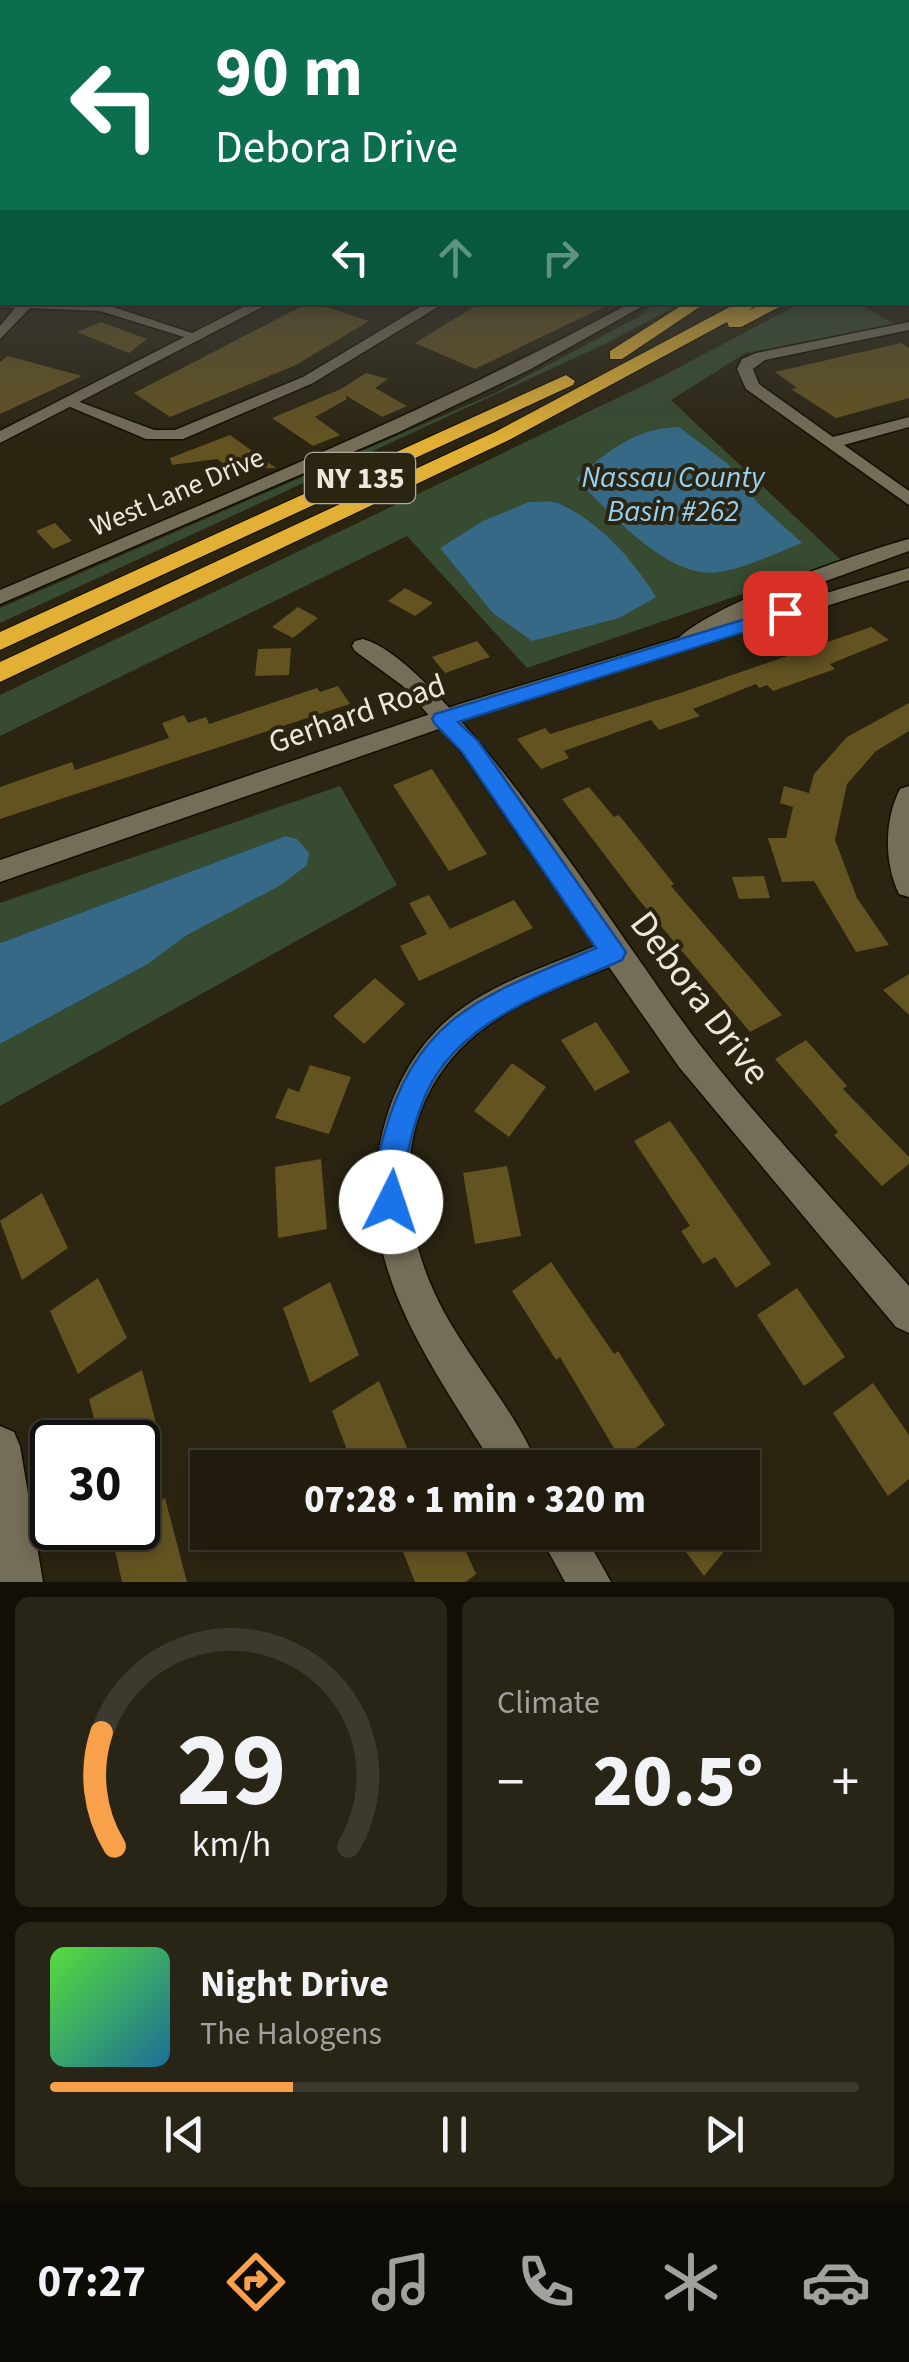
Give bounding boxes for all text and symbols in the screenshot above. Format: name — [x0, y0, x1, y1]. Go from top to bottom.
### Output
text: 90 m — [215, 23, 363, 123]
icon: left — [50, 40, 180, 170]
text: Debora Drive — [215, 116, 458, 180]
icon: left — [323, 230, 378, 285]
icon: ahead — [428, 230, 483, 285]
icon: right — [533, 230, 588, 285]
street label: West Lane Drive — [84, 437, 270, 547]
road number: NY 135 — [305, 453, 415, 503]
water label: Nassau County Basin #262 — [582, 456, 766, 533]
pin — [743, 571, 828, 656]
icon: arrive — [758, 586, 813, 641]
street label: Gerhard Road — [263, 662, 451, 766]
street label: Debora Drive — [617, 900, 783, 1096]
position arrow — [339, 1150, 443, 1254]
speed limit sign: 30 — [30, 1420, 160, 1550]
text: 07:28 · 1 min · 320 m — [304, 1473, 646, 1527]
text: Climate — [497, 1680, 600, 1726]
text: 29 — [176, 1698, 286, 1846]
text: 20.5° — [592, 1728, 764, 1835]
text: − — [497, 1744, 524, 1822]
text: + — [832, 1744, 859, 1822]
text: km/h — [191, 1819, 271, 1870]
text: Night Drive — [200, 1957, 389, 2011]
text: The Halogens — [200, 2011, 382, 2057]
icon: previous — [157, 2107, 212, 2162]
icon: pause — [427, 2107, 482, 2162]
icon: next — [697, 2107, 752, 2162]
icon: directions — [221, 2247, 291, 2317]
icon: music — [366, 2247, 436, 2317]
icon: phone — [511, 2247, 581, 2317]
icon: climate — [656, 2247, 726, 2317]
icon: car — [801, 2247, 871, 2317]
text: 07:27 — [38, 2250, 146, 2314]

